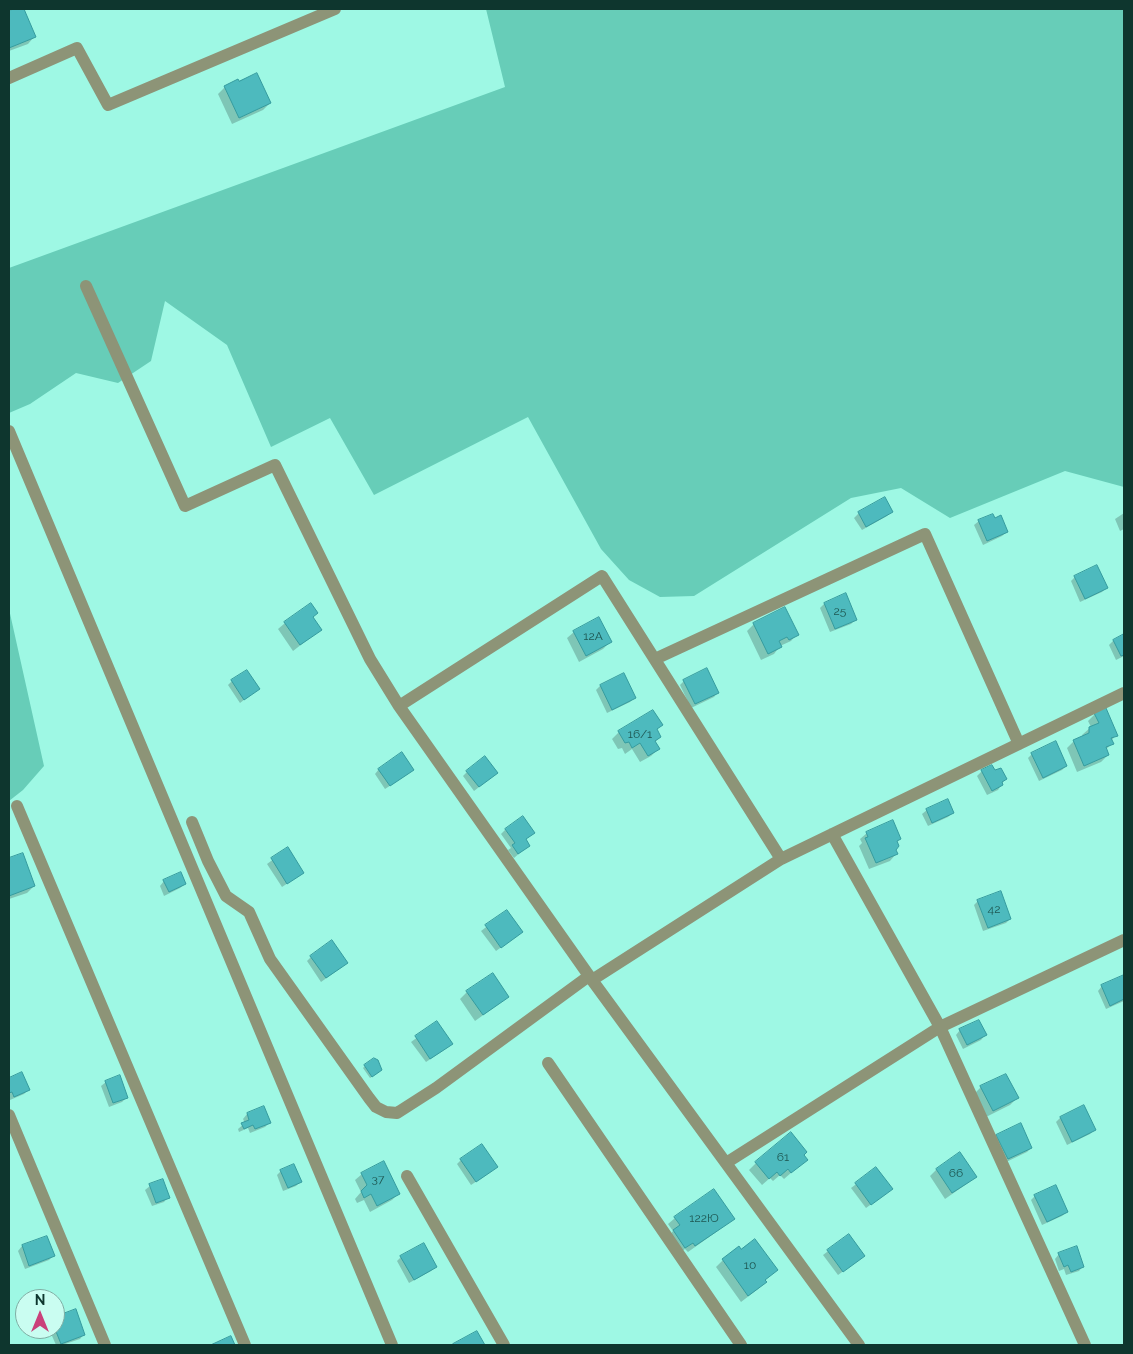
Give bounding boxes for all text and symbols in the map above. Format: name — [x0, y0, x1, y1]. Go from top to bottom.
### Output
house number: 25 — [834, 604, 846, 618]
house number: 12А — [583, 629, 603, 643]
house number: 16/1 — [628, 727, 652, 741]
house number: 42 — [988, 902, 1000, 916]
house number: 61 — [777, 1150, 789, 1164]
house number: 66 — [949, 1166, 963, 1180]
house number: 37 — [372, 1172, 384, 1186]
house number: 122Ю — [689, 1211, 719, 1225]
house number: 10 — [744, 1258, 756, 1272]
north arrow — [15, 1289, 65, 1339]
text: N — [35, 1292, 45, 1308]

